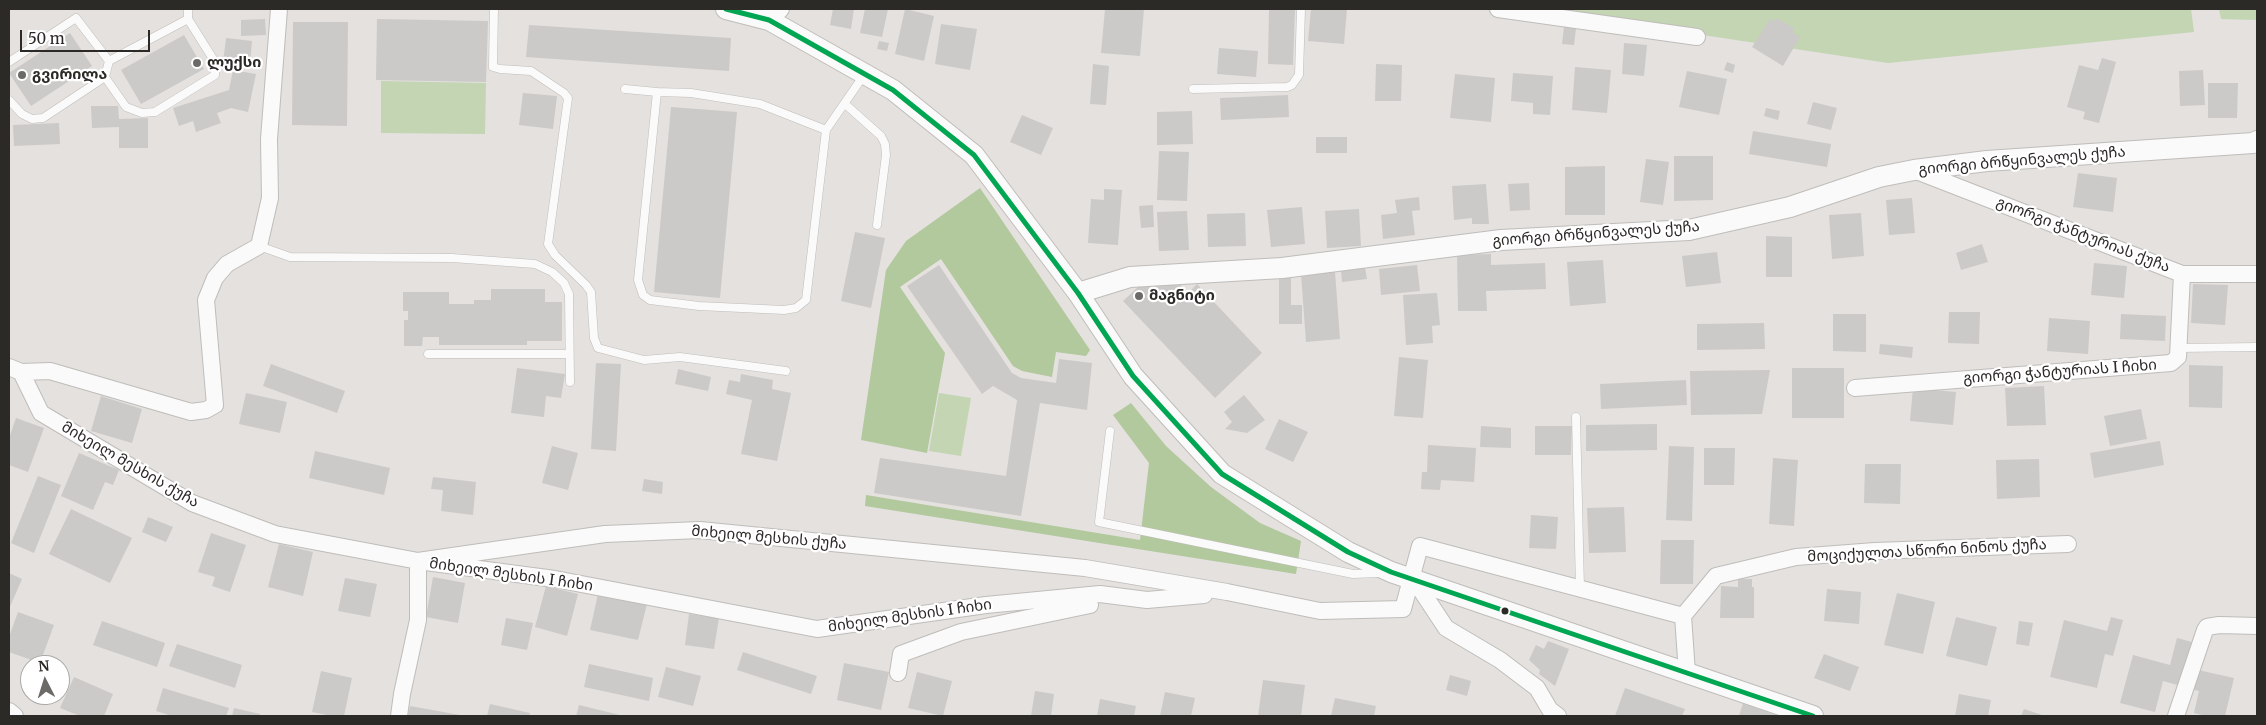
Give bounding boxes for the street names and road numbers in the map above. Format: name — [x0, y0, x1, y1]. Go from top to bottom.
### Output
street label: გიორგი ბრწყინვალეს ქუჩა — [1918, 143, 2126, 179]
street label: გიორგი ჭანტურიას ქუჩა — [1993, 193, 2173, 277]
street label: გიორგი ბრწყინვალეს ქუჩა — [1492, 218, 1700, 250]
street label: გიორგი ჭანტურიას I ჩიხი — [1962, 356, 2158, 388]
street label: მიხეილ მესხის ქუჩა — [58, 418, 202, 512]
street label: მიხეილ მესხის ქუჩა — [691, 522, 847, 554]
street label: მოციქულთა სწორი ნინოს ქუჩა — [1807, 536, 2047, 566]
street label: მიხეილ მესხის I ჩიხი — [428, 555, 594, 595]
street label: მიხეილ მესხის I ჩიხი — [827, 596, 993, 636]

